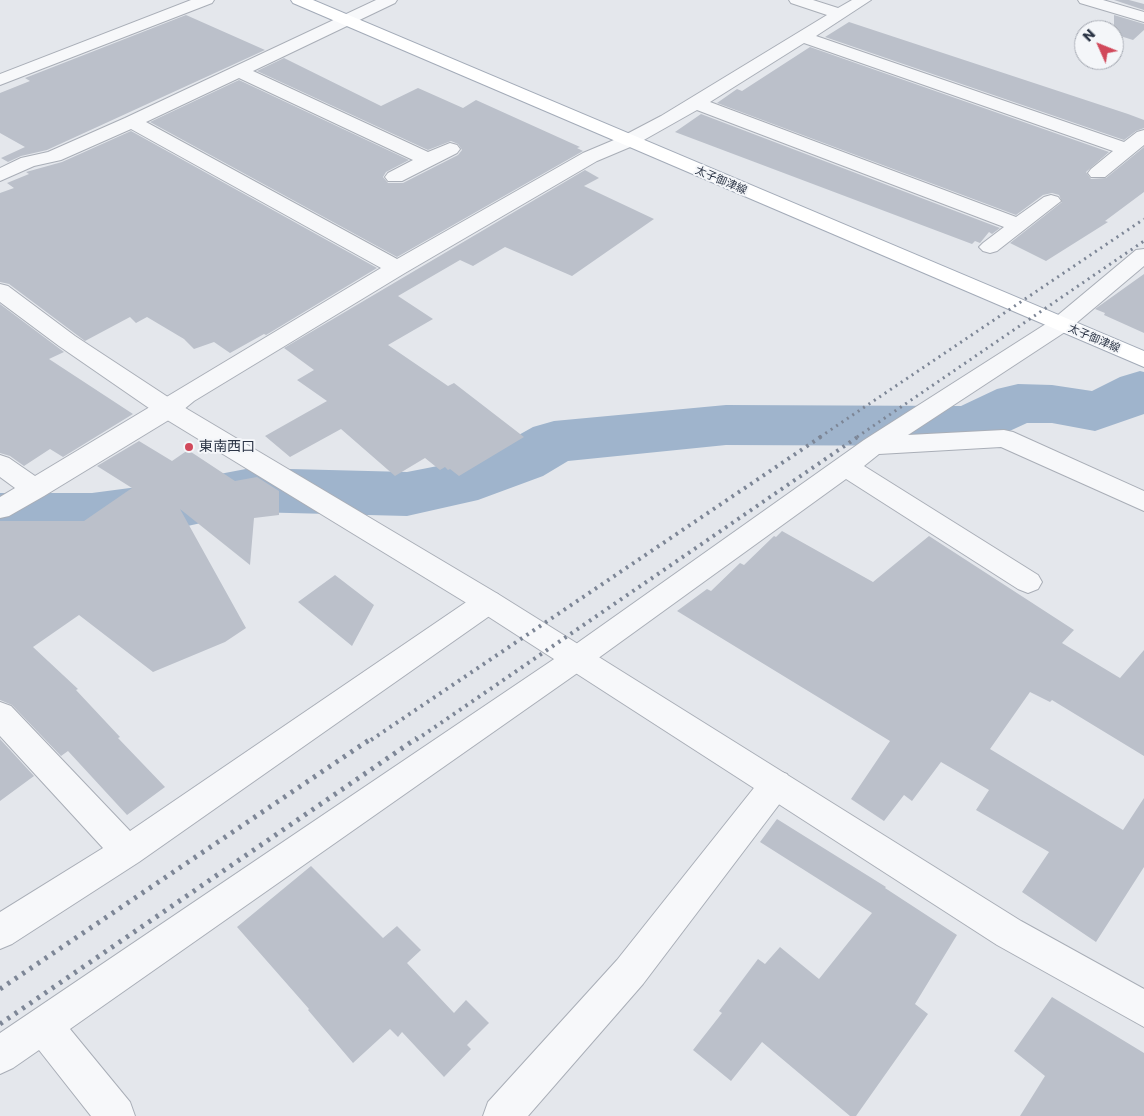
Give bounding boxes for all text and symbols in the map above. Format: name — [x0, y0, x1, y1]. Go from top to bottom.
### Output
north arrow — [1074, 20, 1124, 70]
text: N — [1078, 25, 1100, 46]
street label: 太子御津線 — [693, 164, 749, 198]
street label: 太子御津線 — [1066, 322, 1122, 356]
place label: 東南西口 — [199, 439, 255, 455]
marker: 東南西口 — [183, 441, 195, 453]

